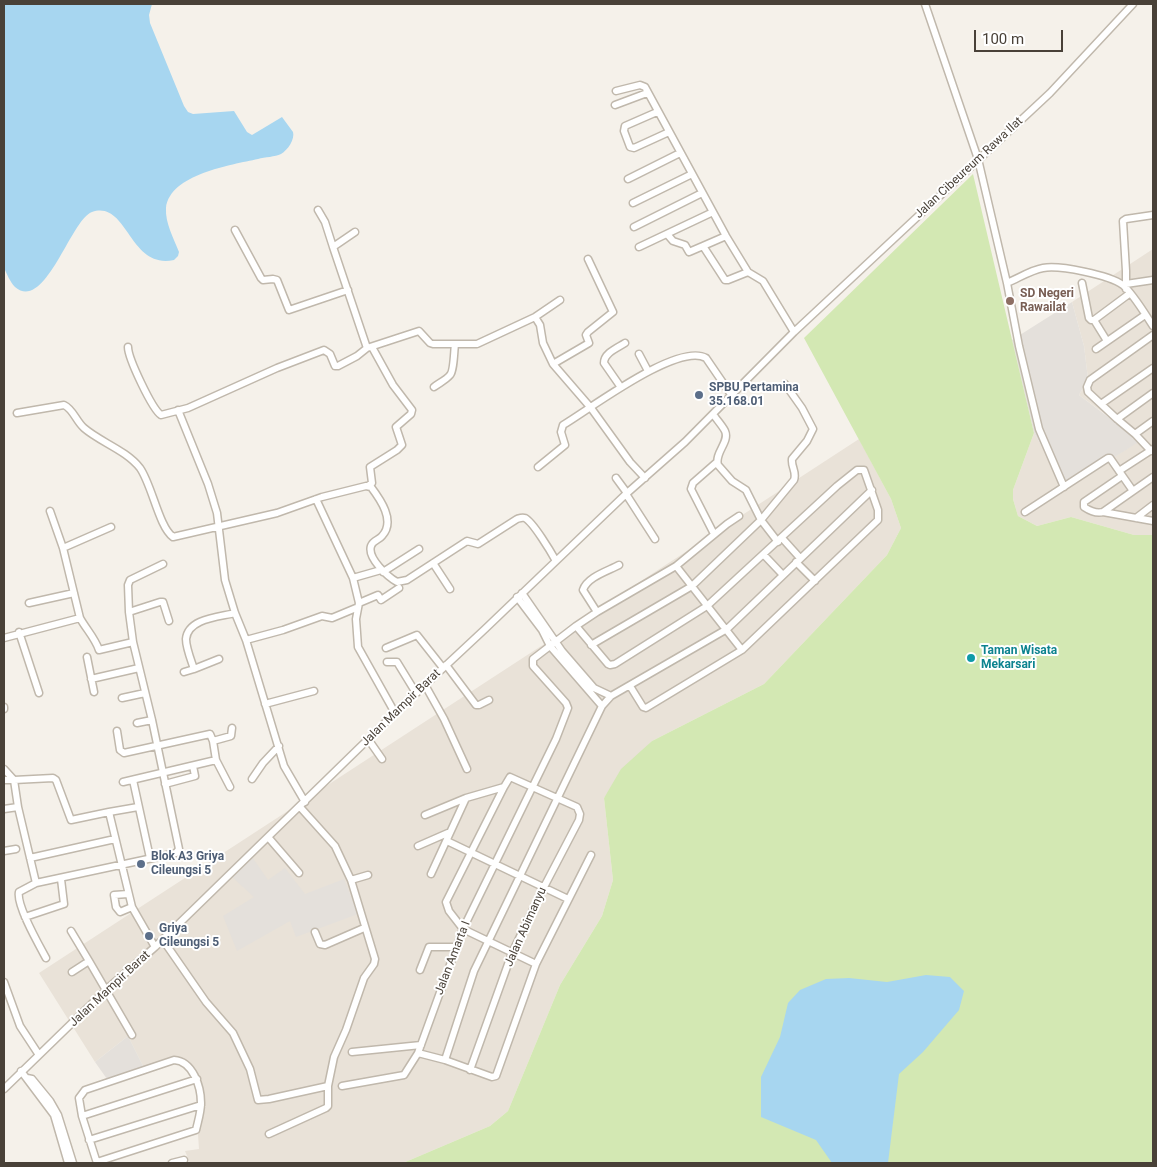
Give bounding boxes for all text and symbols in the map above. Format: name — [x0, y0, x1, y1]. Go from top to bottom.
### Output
scale bar — [977, 20, 1066, 52]
text: 100 m — [982, 30, 1024, 48]
street label: Jalan Cibeureum Rawa Ilat — [912, 114, 1026, 222]
place label: SD Negeri Rawailat — [1020, 287, 1074, 315]
marker: SD Negeri Rawailat — [1004, 295, 1016, 307]
place label: SPBU Pertamina 35.168.01 — [709, 381, 799, 409]
marker: SPBU Pertamina 35.168.01 — [693, 389, 705, 401]
place label: Taman Wisata Mekarsari — [981, 644, 1057, 672]
marker: Taman Wisata Mekarsari — [965, 652, 977, 664]
street label: Jalan Mampir Barat — [358, 666, 444, 750]
place label: Blok A3 Griya Cileungsi 5 — [151, 850, 224, 878]
marker: Blok A3 Griya Cileungsi 5 — [135, 858, 147, 870]
street label: Jalan Abimanyu — [502, 885, 550, 969]
street label: Jalan Amarta I — [432, 919, 474, 997]
place label: Griya Cileungsi 5 — [159, 922, 219, 950]
marker: Griya Cileungsi 5 — [143, 930, 155, 942]
street label: Jalan Mampir Barat — [67, 948, 153, 1030]

